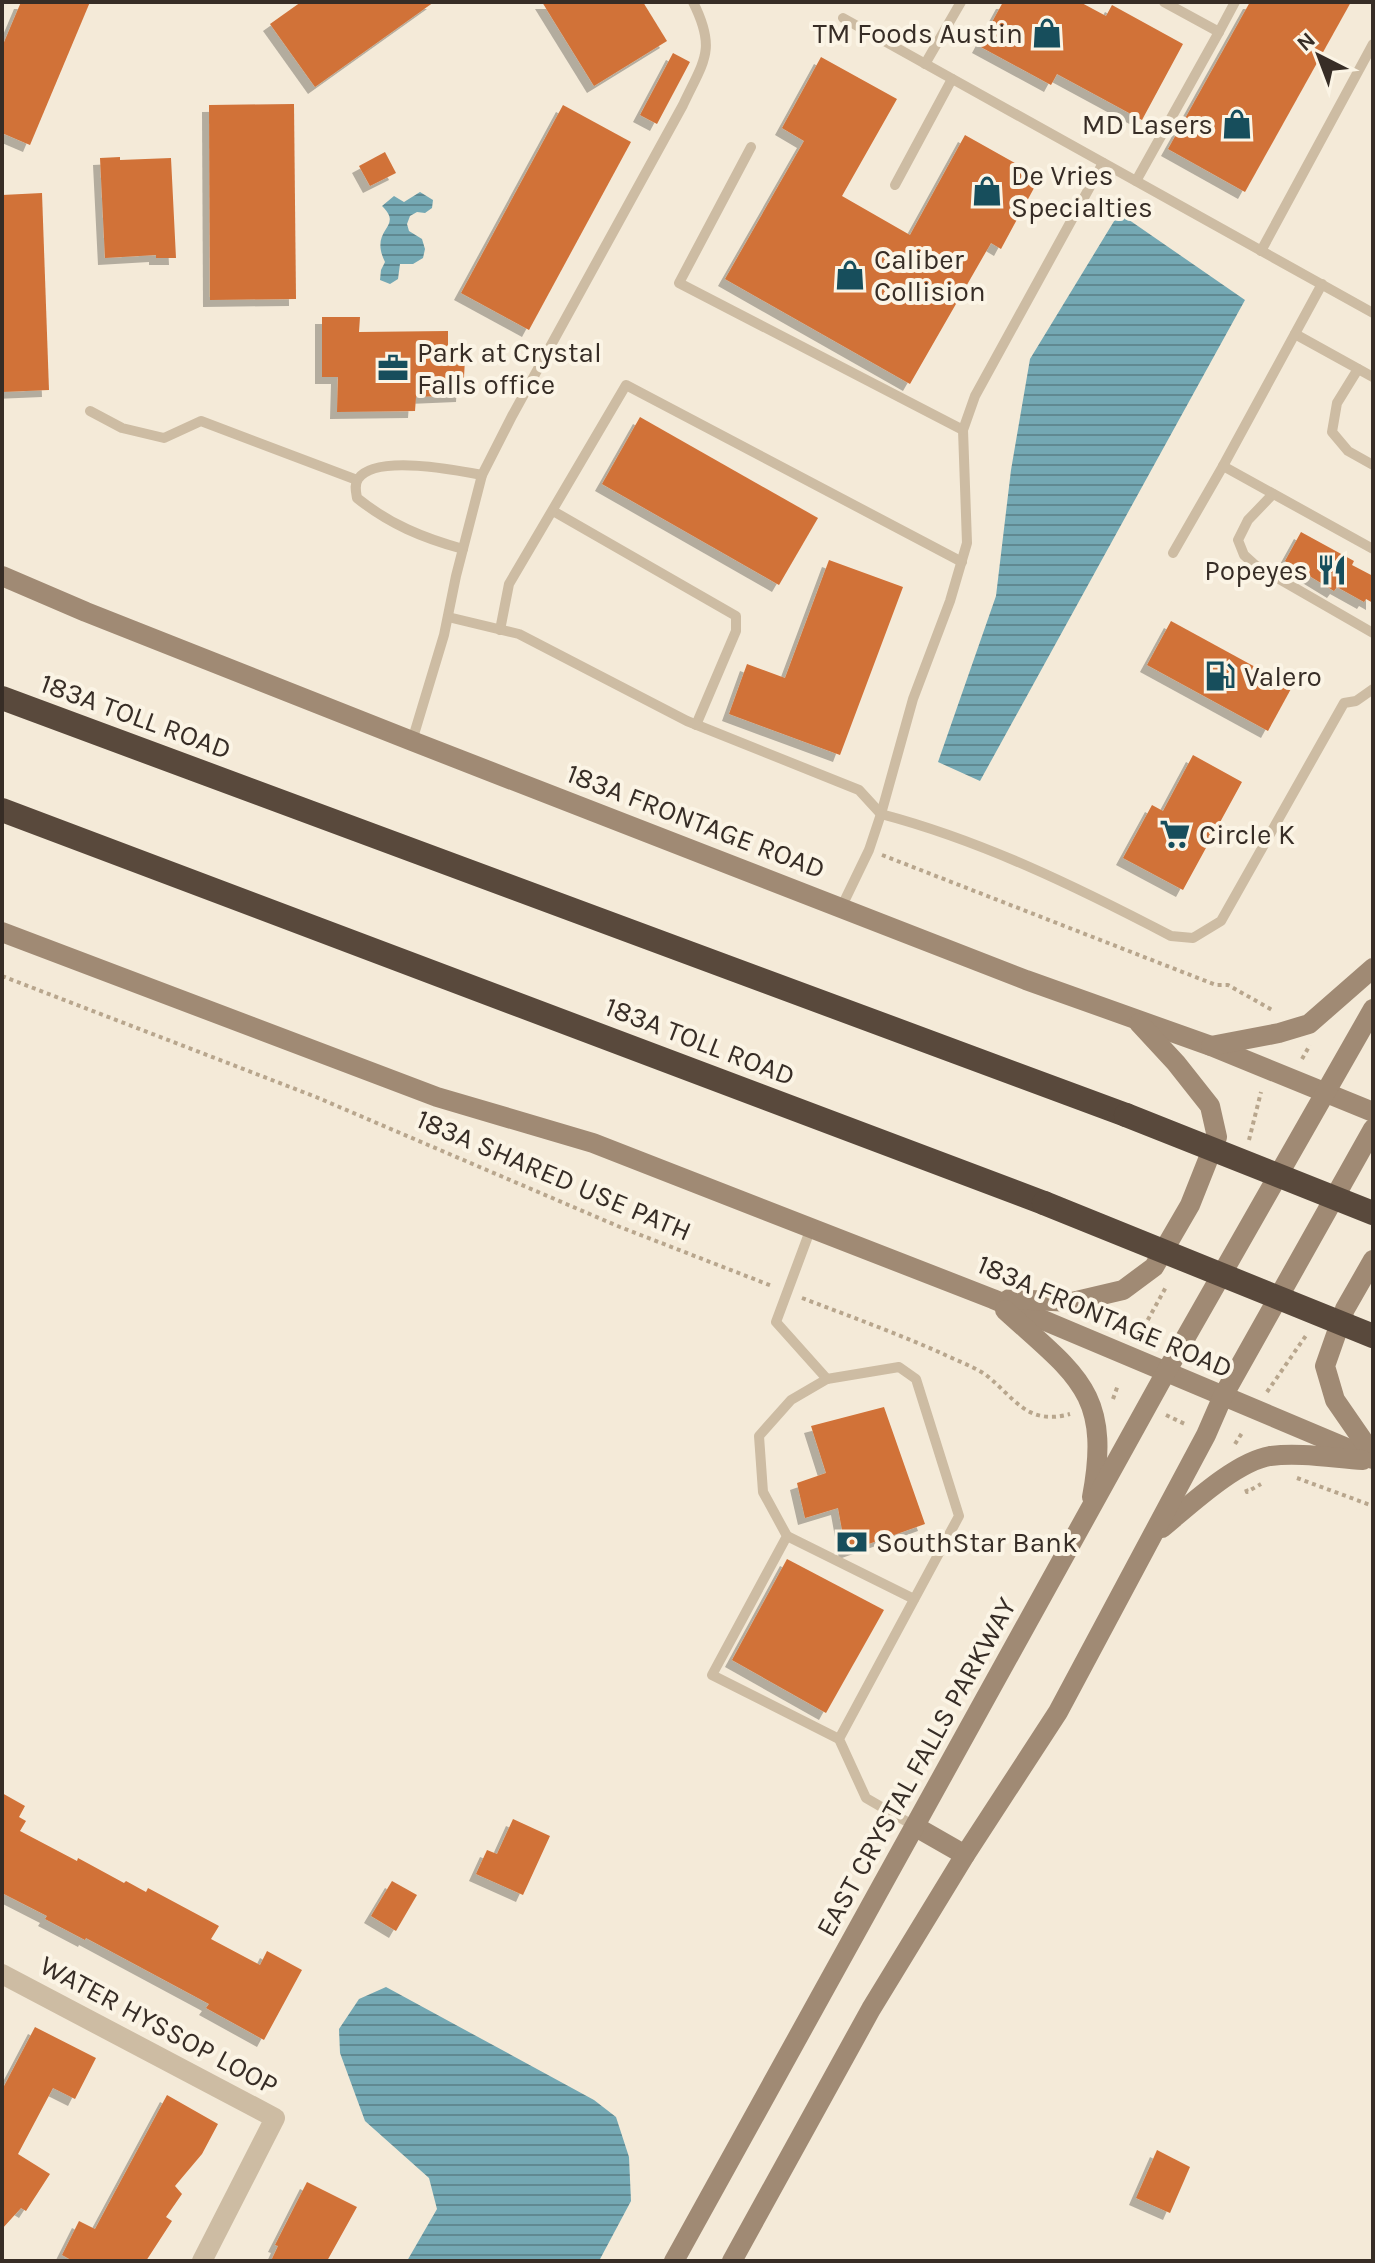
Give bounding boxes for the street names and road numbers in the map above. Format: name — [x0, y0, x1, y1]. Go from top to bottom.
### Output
street label: 183A TOLL ROAD — [36, 666, 236, 766]
street label: 183A FRONTAGE ROAD — [562, 757, 830, 885]
street label: 183A TOLL ROAD — [601, 990, 799, 1092]
street label: 183A SHARED USE PATH — [412, 1102, 696, 1248]
street label: 183A FRONTAGE ROAD — [972, 1247, 1238, 1385]
street label: EAST CRYSTAL FALLS PARKWAY — [809, 1591, 1023, 1942]
street label: WATER HYSSOP LOOP — [34, 1948, 284, 2102]

